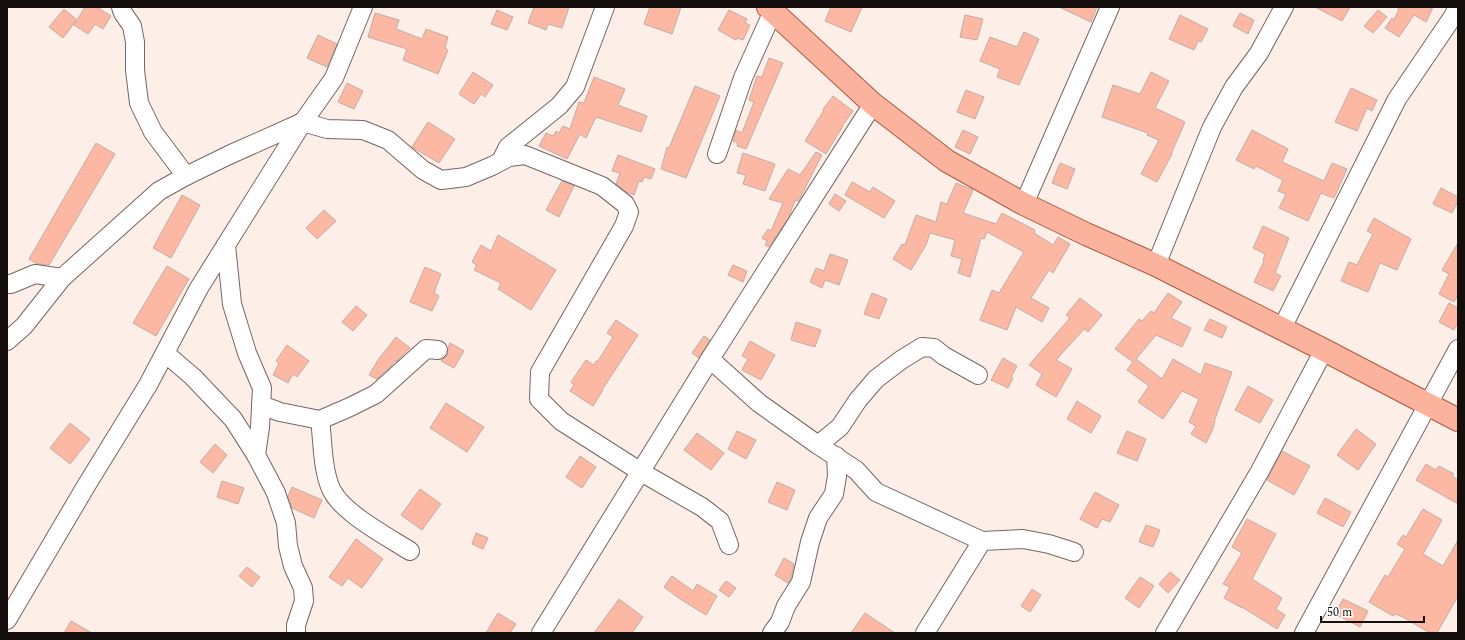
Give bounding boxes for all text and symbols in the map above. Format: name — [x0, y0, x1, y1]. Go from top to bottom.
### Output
scale bar — [1321, 598, 1424, 624]
text: 50 m — [1327, 603, 1352, 622]

